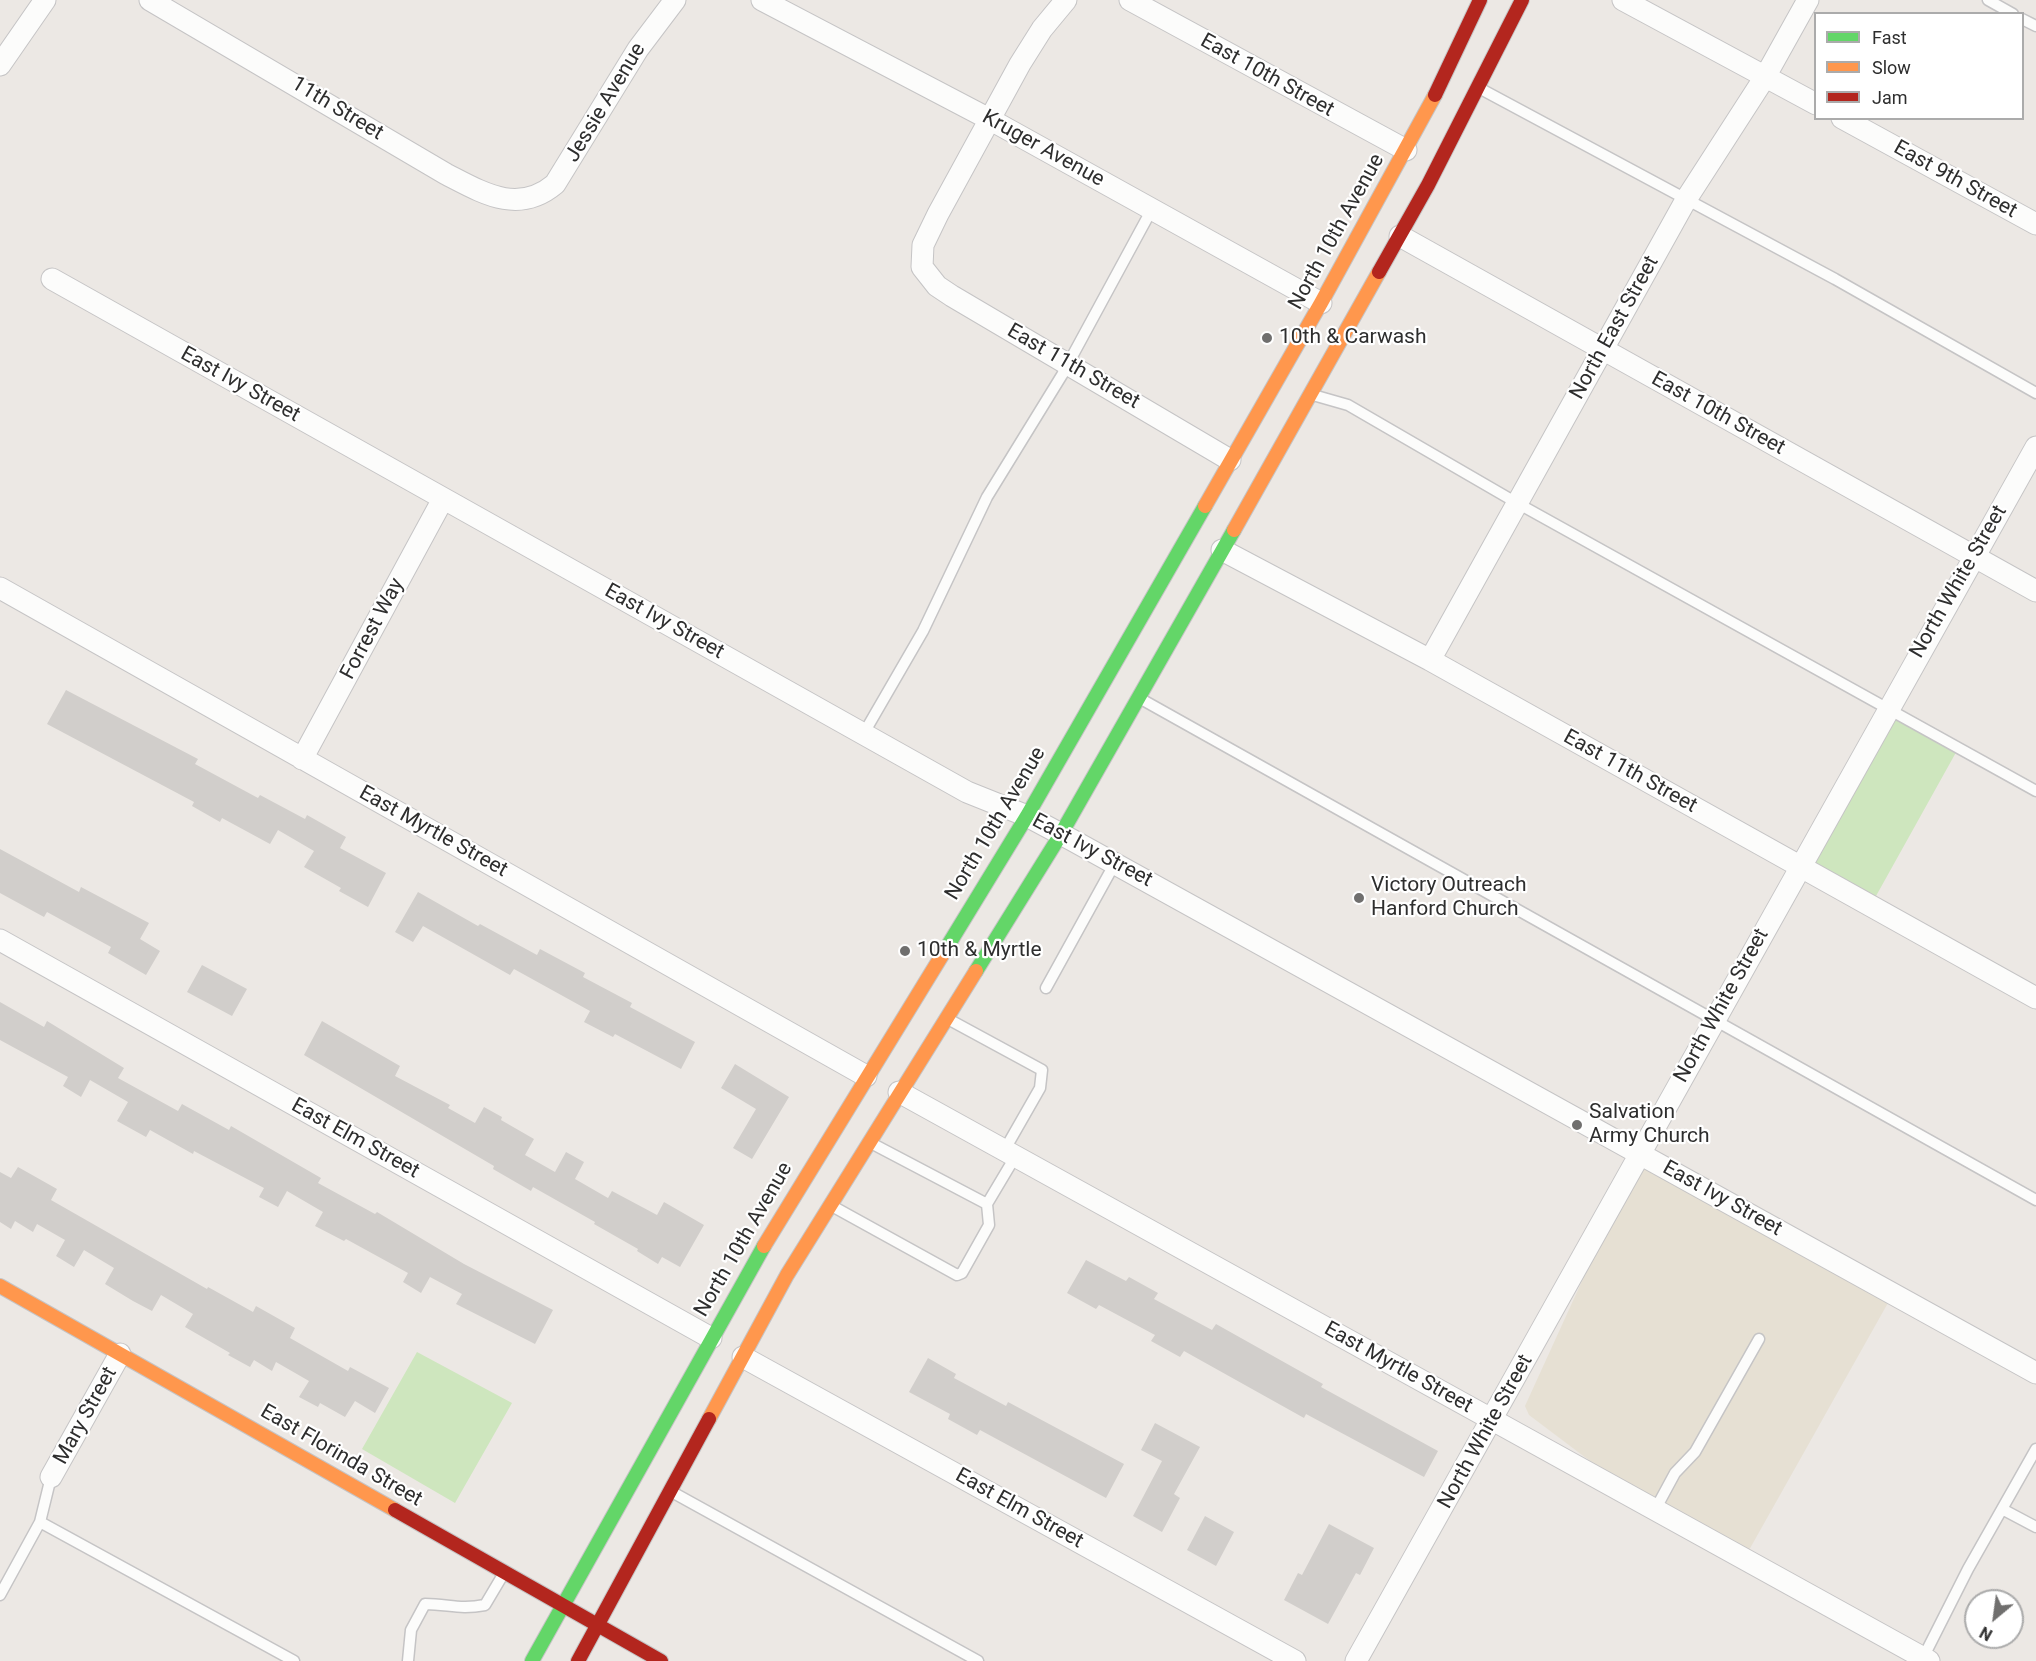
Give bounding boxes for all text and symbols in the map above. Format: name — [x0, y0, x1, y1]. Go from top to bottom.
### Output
legend — [1814, 12, 2024, 120]
text: Fast — [1872, 27, 1907, 48]
street label: East 10th Street — [1196, 29, 1338, 123]
street label: Jessie Avenue — [561, 39, 651, 167]
text: Slow — [1872, 57, 1911, 78]
street label: 11th Street — [287, 72, 387, 146]
text: Jam — [1872, 87, 1908, 108]
street label: Kruger Avenue — [978, 105, 1108, 193]
street label: East 9th Street — [1889, 136, 2021, 224]
street label: North 10th Avenue — [1284, 150, 1390, 314]
street label: North East Street — [1565, 252, 1665, 404]
street label: East 11th Street — [1002, 319, 1144, 415]
place label: 10th & Carwash — [1279, 325, 1427, 351]
marker: 10th & Carwash — [1260, 331, 1274, 345]
street label: East Ivy Street — [176, 342, 304, 428]
street label: East 10th Street — [1647, 367, 1789, 461]
street label: North White Street — [1905, 501, 2013, 663]
street label: Forrest Way — [336, 574, 410, 684]
street label: East Ivy Street — [600, 579, 728, 665]
street label: East 11th Street — [1559, 725, 1701, 819]
street label: North 10th Avenue — [940, 743, 1052, 905]
street label: East Myrtle Street — [354, 781, 512, 883]
street label: East Ivy Street — [1027, 809, 1157, 893]
place label: Victory Outreach Hanford Church — [1371, 873, 1526, 923]
marker: Victory Outreach Hanford Church — [1352, 891, 1366, 905]
street label: North White Street — [1669, 925, 1775, 1087]
place label: 10th & Myrtle — [917, 938, 1042, 964]
marker: 10th & Myrtle — [898, 944, 912, 958]
street label: East Elm Street — [287, 1093, 423, 1185]
place label: Salvation Army Church — [1589, 1100, 1710, 1150]
marker: Salvation Army Church — [1570, 1118, 1584, 1132]
street label: East Ivy Street — [1658, 1156, 1786, 1242]
street label: North 10th Avenue — [690, 1158, 798, 1322]
street label: East Myrtle Street — [1319, 1317, 1477, 1419]
street label: North White Street — [1433, 1351, 1539, 1513]
street label: Mary Street — [49, 1363, 123, 1469]
street label: East Florinda Street — [256, 1399, 426, 1513]
street label: East Elm Street — [951, 1463, 1087, 1555]
north arrow — [1964, 1589, 2024, 1649]
text: N — [1976, 1622, 1996, 1644]

